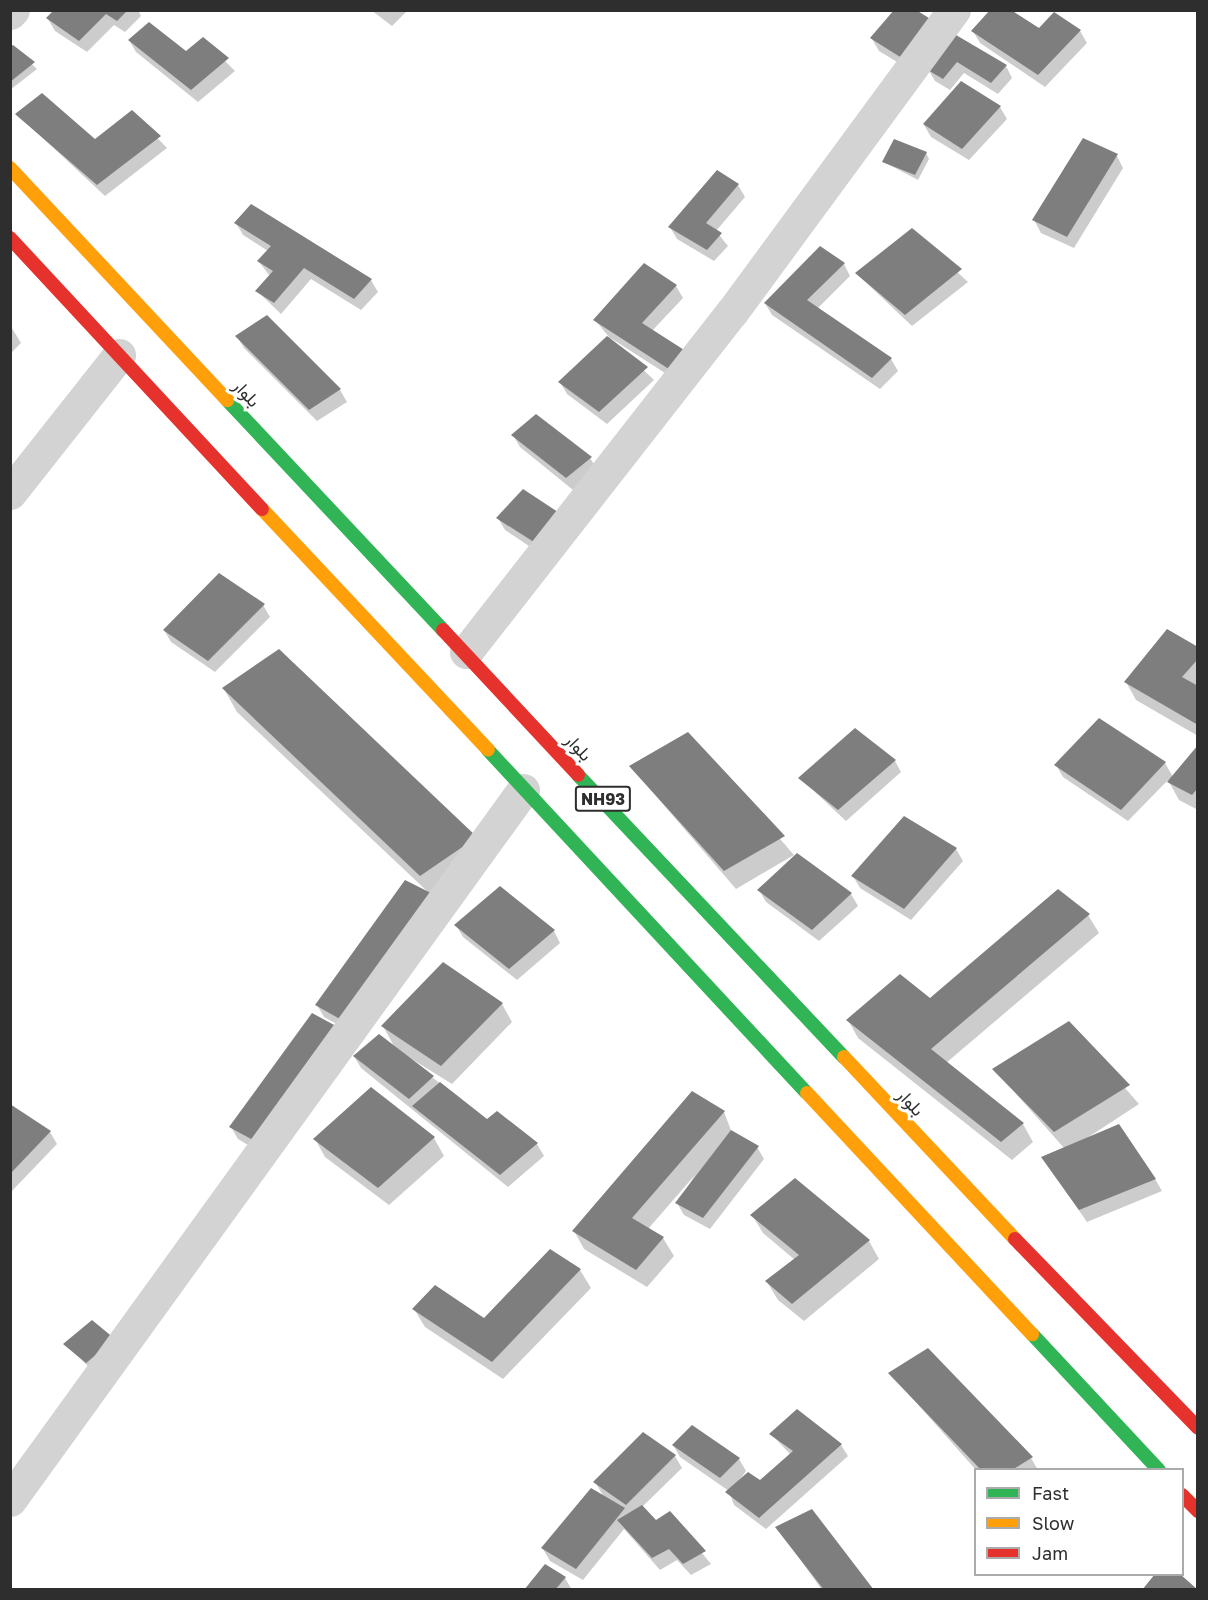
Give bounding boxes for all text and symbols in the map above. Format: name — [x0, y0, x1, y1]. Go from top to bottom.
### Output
street label: بلوار — [229, 375, 265, 411]
street label: بلوار — [561, 729, 597, 765]
road number: NH93 — [574, 786, 632, 812]
street label: بلوار — [893, 1084, 929, 1120]
legend — [974, 1468, 1184, 1576]
text: Fast — [1032, 1482, 1069, 1504]
text: Slow — [1032, 1512, 1074, 1534]
text: Jam — [1032, 1542, 1068, 1564]

